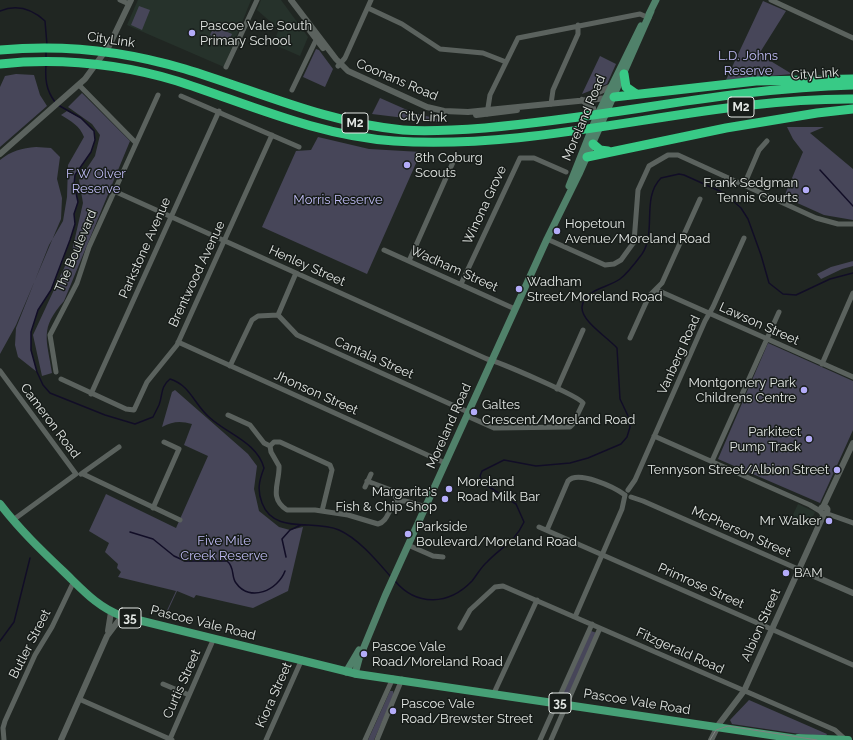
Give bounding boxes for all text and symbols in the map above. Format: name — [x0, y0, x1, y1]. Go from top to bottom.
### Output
place label: Pascoe Vale South Primary School — [200, 18, 312, 49]
marker: Pascoe Vale South Primary School — [187, 28, 197, 38]
street label: CityLink — [86, 29, 136, 51]
park label: L.D. Johns Reserve — [718, 48, 778, 79]
street label: Coonans Road — [354, 56, 440, 104]
street label: CityLink — [790, 65, 840, 83]
street label: Moreland Road — [559, 73, 609, 163]
road number: M2 — [728, 97, 754, 117]
street label: CityLink — [399, 108, 447, 126]
road number: M2 — [342, 113, 368, 133]
place label: 8th Coburg Scouts — [415, 150, 483, 181]
marker: 8th Coburg Scouts — [402, 160, 412, 170]
street label: Winona Grove — [460, 163, 510, 247]
park label: F W Olver Reserve — [66, 166, 126, 197]
place label: Frank Sedgman Tennis Courts — [703, 175, 798, 206]
marker: Frank Sedgman Tennis Courts — [801, 185, 811, 195]
park label: Morris Reserve — [293, 192, 383, 208]
street label: Parkstone Avenue — [116, 195, 174, 301]
street label: The Boulevard — [52, 208, 100, 294]
place label: Hopetoun Avenue/Moreland Road — [565, 216, 710, 247]
street label: Brentwood Avenue — [166, 218, 228, 330]
marker: Hopetoun Avenue/Moreland Road — [552, 226, 562, 236]
street label: Henley Street — [266, 242, 348, 290]
street label: Wadham Street — [408, 243, 500, 295]
place label: Wadham Street/Moreland Road — [527, 274, 663, 305]
marker: Wadham Street/Moreland Road — [514, 284, 524, 294]
street label: Lawson Street — [717, 299, 801, 349]
street label: Vanberg Road — [655, 313, 703, 397]
street label: Cantala Street — [332, 334, 416, 382]
street label: Jhonson Street — [272, 368, 360, 418]
place label: Montgomery Park Childrens Centre — [688, 375, 796, 406]
street label: Cameron Road — [17, 380, 83, 462]
street label: Moreland Road — [423, 381, 475, 471]
marker: Montgomery Park Childrens Centre — [799, 385, 809, 395]
place label: Galtes Crescent/Moreland Road — [482, 397, 635, 428]
marker: Galtes Crescent/Moreland Road — [469, 407, 479, 417]
place label: Parkitect Pump Track — [729, 424, 801, 455]
marker: Parkitect Pump Track — [804, 434, 814, 444]
place label: Tennyson Street/Albion Street — [647, 462, 829, 478]
marker: Tennyson Street/Albion Street — [832, 465, 842, 475]
place label: Moreland Road Milk Bar — [457, 474, 540, 505]
place label: Margarita's Fish & Chip Shop — [335, 484, 437, 515]
marker: Moreland Road Milk Bar — [444, 484, 454, 494]
marker: Margarita's Fish & Chip Shop — [440, 494, 450, 504]
street label: McPherson Street — [689, 503, 793, 561]
place label: Mr Walker — [759, 513, 821, 529]
marker: Mr Walker — [824, 516, 834, 526]
place label: Parkside Boulevard/Moreland Road — [416, 519, 577, 550]
marker: Parkside Boulevard/Moreland Road — [403, 529, 413, 539]
park label: Five Mile Creek Reserve — [180, 533, 268, 564]
street label: Primrose Street — [655, 560, 747, 612]
place label: BAM — [794, 565, 823, 581]
marker: BAM — [781, 568, 791, 578]
street label: Albion Street — [738, 586, 784, 664]
street label: Pascoe Vale Road — [149, 602, 257, 644]
street label: Butler Street — [6, 607, 54, 681]
road number: 35 — [119, 608, 141, 628]
street label: Fitzgerald Road — [634, 625, 726, 677]
place label: Pascoe Vale Road/Moreland Road — [372, 639, 503, 670]
street label: Curtis Street — [160, 647, 204, 721]
marker: Pascoe Vale Road/Moreland Road — [359, 649, 369, 659]
street label: Kiora Street — [253, 660, 295, 730]
street label: Pascoe Vale Road — [582, 686, 692, 718]
road number: 35 — [549, 693, 571, 713]
place label: Pascoe Vale Road/Brewster Street — [401, 696, 533, 727]
marker: Pascoe Vale Road/Brewster Street — [388, 706, 398, 716]

